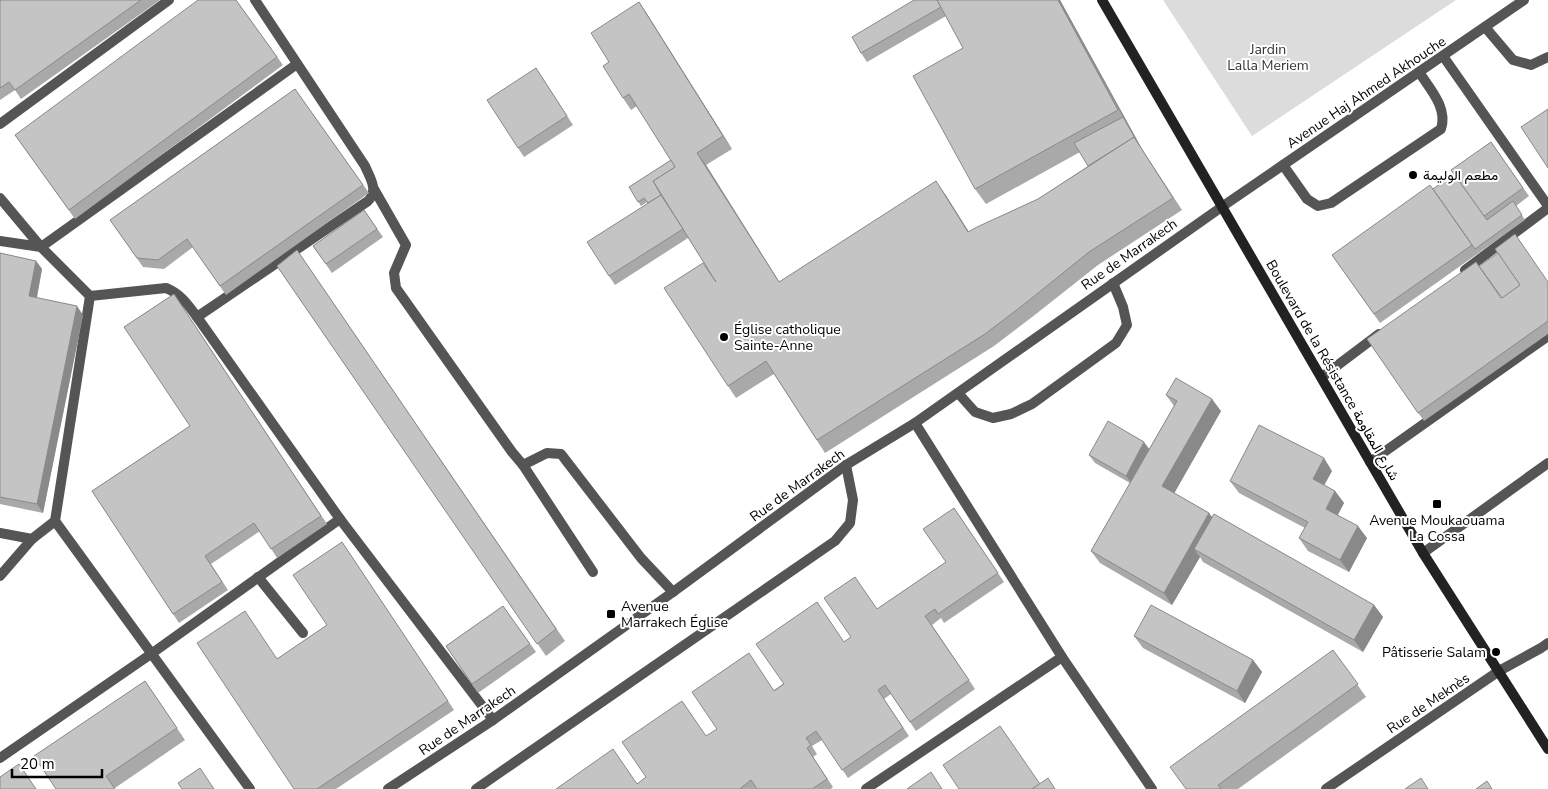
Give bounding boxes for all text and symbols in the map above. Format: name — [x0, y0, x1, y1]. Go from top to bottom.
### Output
street label: Avenue Haj Ahmed Akhouche — [1283, 32, 1450, 153]
park label: Jardin Lalla Meriem — [1227, 40, 1309, 75]
place label: مطعم الوليمة — [1423, 166, 1498, 185]
marker: مطعم الوليمة — [1407, 169, 1419, 181]
street label: Rue de Marrakech — [1078, 214, 1181, 295]
street label: Boulevard de la Résistance شارع المقاومة — [1261, 257, 1404, 484]
place label: Église catholique Sainte-Anne — [734, 320, 841, 355]
marker: Église catholique Sainte-Anne — [718, 331, 730, 343]
street label: Rue de Marrakech — [746, 445, 849, 526]
marker: Avenue Moukaouama La Cossa — [1431, 498, 1443, 510]
place label: Avenue Moukaouama La Cossa — [1369, 511, 1505, 546]
place label: Avenue Marrakech Église — [621, 597, 728, 632]
marker: Avenue Marrakech Église — [605, 608, 617, 620]
place label: Pâtisserie Salam — [1382, 643, 1486, 662]
marker: Pâtisserie Salam — [1490, 646, 1502, 658]
street label: Rue de Meknès — [1383, 669, 1474, 738]
street label: Rue de Marrakech — [415, 681, 519, 760]
scale bar — [12, 746, 102, 778]
text: 20 m — [20, 754, 55, 774]

